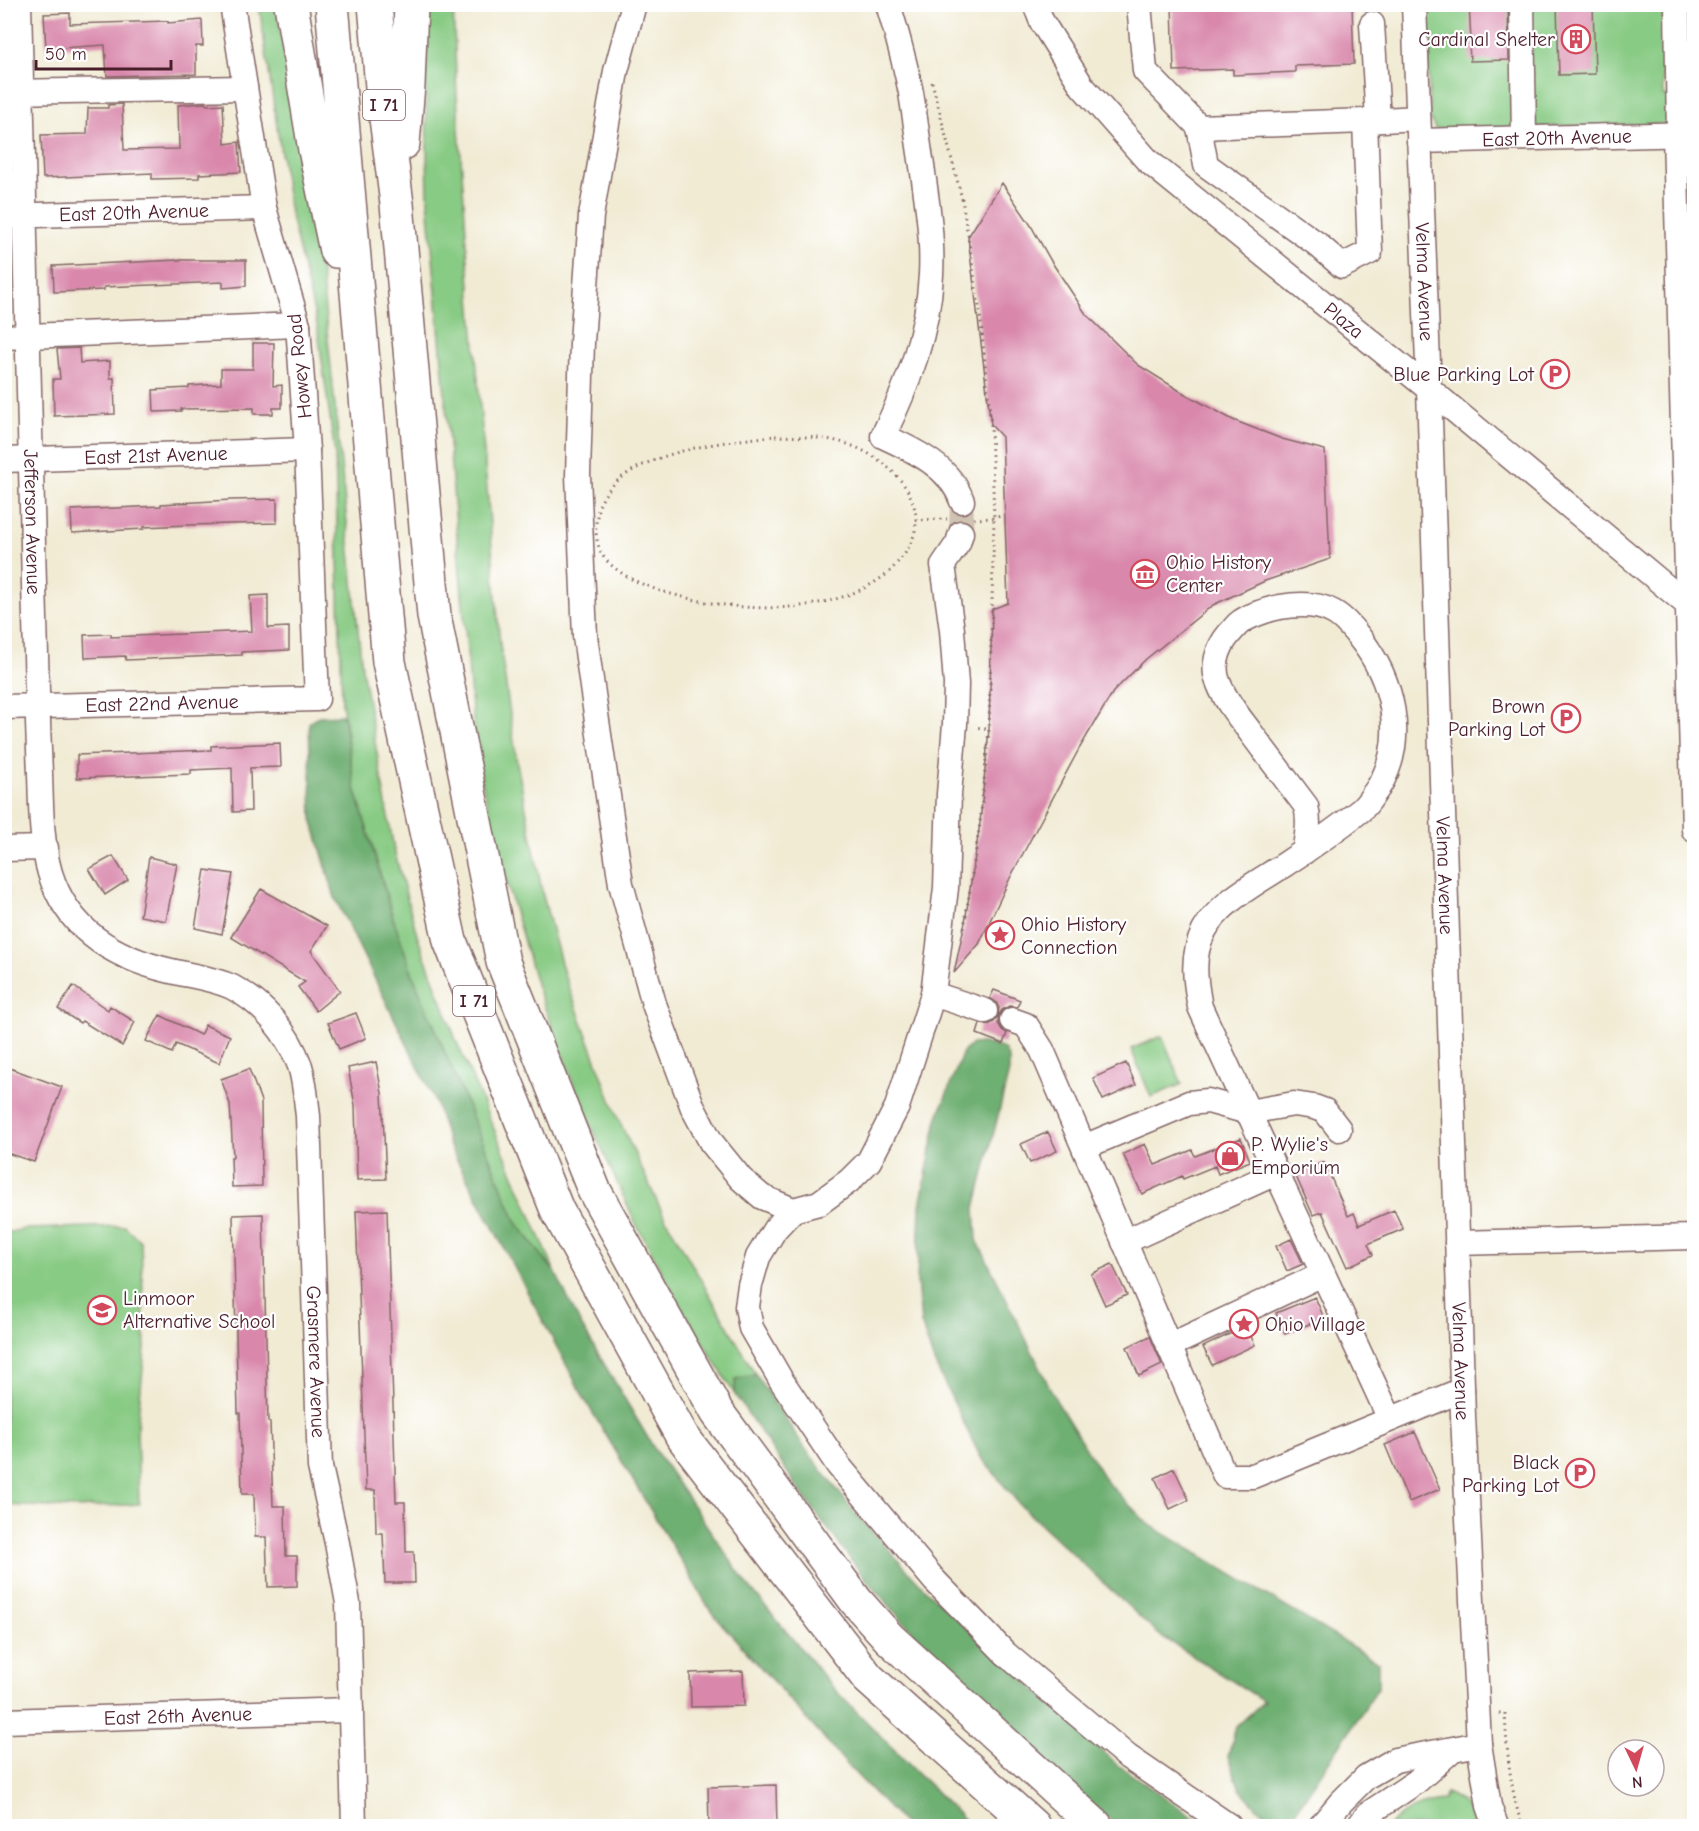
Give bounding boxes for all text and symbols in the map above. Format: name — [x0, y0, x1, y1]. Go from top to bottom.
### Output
building icon: Cardinal Shelter — [1560, 23, 1592, 55]
place label: Cardinal Shelter — [1418, 28, 1555, 51]
scale bar — [36, 33, 171, 71]
text: 50 m — [45, 44, 87, 65]
road number: I 71 — [363, 90, 405, 120]
street label: East 20th Avenue — [1482, 125, 1632, 151]
street label: East 20th Avenue — [59, 199, 209, 226]
street label: Velma Avenue — [1411, 222, 1438, 341]
street label: Plaza — [1319, 297, 1368, 343]
street label: Howey Road — [283, 312, 316, 420]
parking icon: Blue Parking Lot — [1539, 358, 1571, 390]
place label: Blue Parking Lot — [1393, 363, 1535, 386]
street label: East 21st Avenue — [84, 442, 228, 469]
street label: Jefferson Avenue — [19, 449, 45, 595]
place label: Ohio History Center — [1166, 551, 1271, 597]
museum icon: Ohio History Center — [1129, 558, 1161, 590]
street label: East 22nd Avenue — [85, 690, 239, 717]
place label: Brown Parking Lot — [1448, 695, 1546, 741]
parking icon: Brown Parking Lot — [1550, 702, 1582, 734]
street label: Velma Avenue — [1431, 816, 1458, 935]
place label: Ohio History Connection — [1021, 913, 1126, 959]
place icon: Ohio History Connection — [984, 919, 1016, 951]
road number: I 71 — [453, 986, 495, 1016]
place label: P. Wylie's Emporium — [1251, 1133, 1340, 1179]
shop icon: P. Wylie's Emporium — [1214, 1140, 1246, 1172]
street label: Grasmere Avenue — [302, 1285, 330, 1438]
place label: Linmoor Alternative School — [123, 1287, 275, 1333]
school or university icon: Linmoor Alternative School — [86, 1294, 118, 1326]
street label: Velma Avenue — [1447, 1302, 1474, 1421]
place icon: Ohio Village — [1228, 1308, 1260, 1340]
place label: Ohio Village — [1265, 1313, 1365, 1336]
place label: Black Parking Lot — [1462, 1451, 1560, 1497]
parking icon: Black Parking Lot — [1564, 1457, 1596, 1489]
street label: East 26th Avenue — [103, 1702, 253, 1730]
north arrow — [1606, 1738, 1666, 1798]
text: N — [1631, 1773, 1643, 1791]

